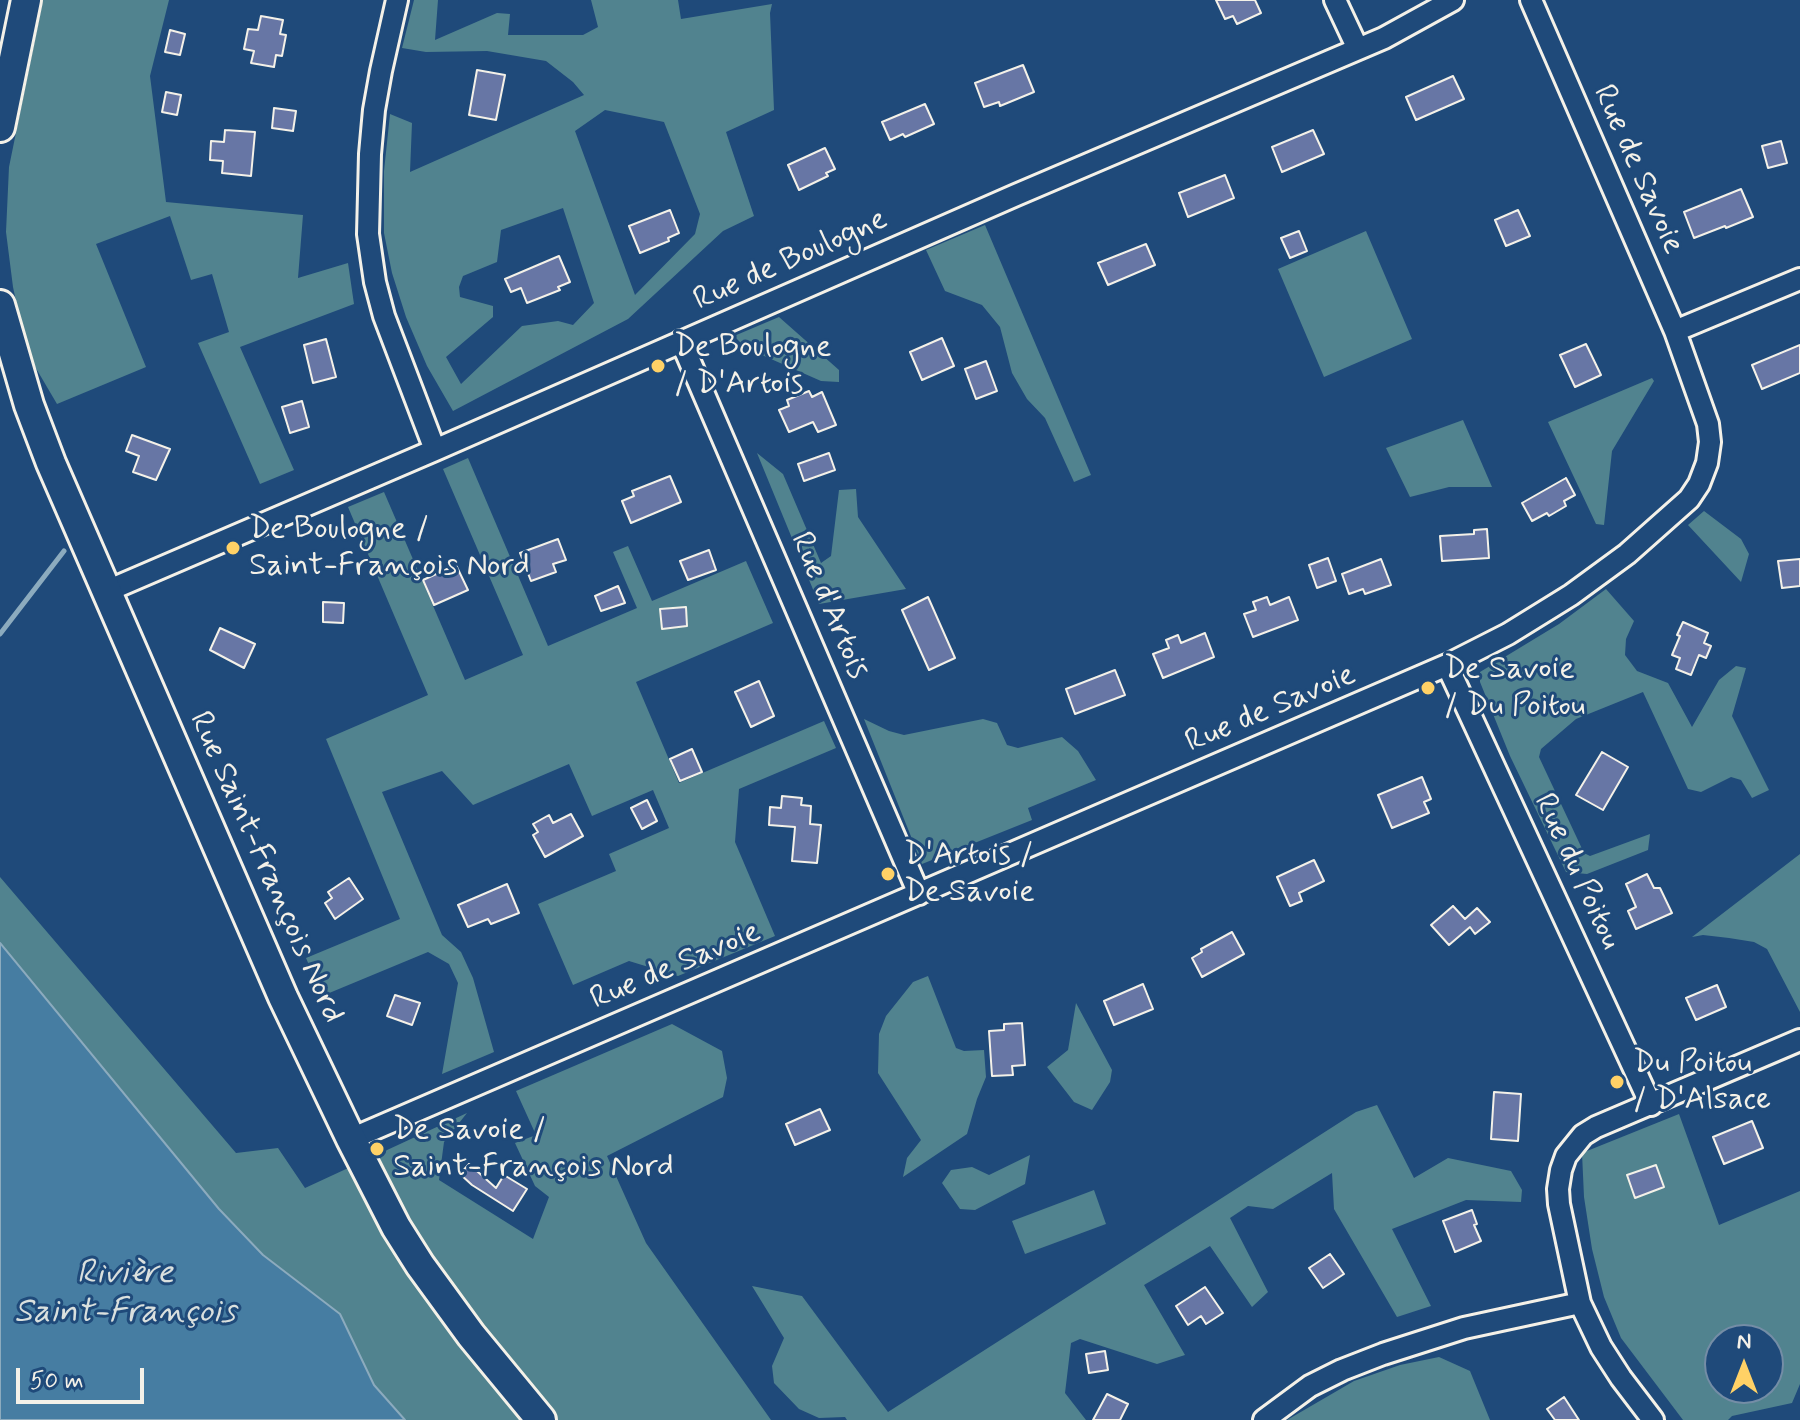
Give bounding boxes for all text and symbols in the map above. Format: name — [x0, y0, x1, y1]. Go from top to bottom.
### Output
street label: Rue de Savoie — [1583, 79, 1691, 261]
street label: Rue de Boulogne — [688, 201, 894, 321]
place label: De Boulogne / D'Artois — [674, 329, 832, 404]
marker: De Boulogne / D'Artois — [649, 357, 667, 375]
place label: De Boulogne / Saint-François Nord — [249, 511, 530, 586]
street label: Rue d'Artois — [780, 527, 876, 685]
marker: De Boulogne / Saint-François Nord — [224, 539, 242, 557]
place label: De Savoie / Du Poitou — [1444, 651, 1585, 726]
street label: Rue de Savoie — [1180, 657, 1362, 763]
marker: De Savoie / Du Poitou — [1419, 679, 1437, 697]
street label: Rue Saint-François Nord — [179, 706, 351, 1030]
street label: Rue du Poitou — [1523, 788, 1629, 956]
place label: D'Artois / De Savoie — [904, 837, 1035, 912]
marker: D'Artois / De Savoie — [879, 865, 897, 883]
street label: Rue de Savoie — [585, 914, 767, 1020]
place label: Du Poitou / D'Alsace — [1633, 1045, 1771, 1120]
marker: Du Poitou / D'Alsace — [1608, 1073, 1626, 1091]
place label: De Savoie / Saint-François Nord — [393, 1112, 674, 1187]
marker: De Savoie / Saint-François Nord — [368, 1140, 386, 1158]
water label: Rivière Saint-François — [14, 1255, 236, 1334]
north arrow — [1704, 1324, 1784, 1404]
text: N — [1737, 1328, 1751, 1356]
scale bar — [20, 1352, 148, 1402]
text: 50 m — [30, 1366, 84, 1397]

